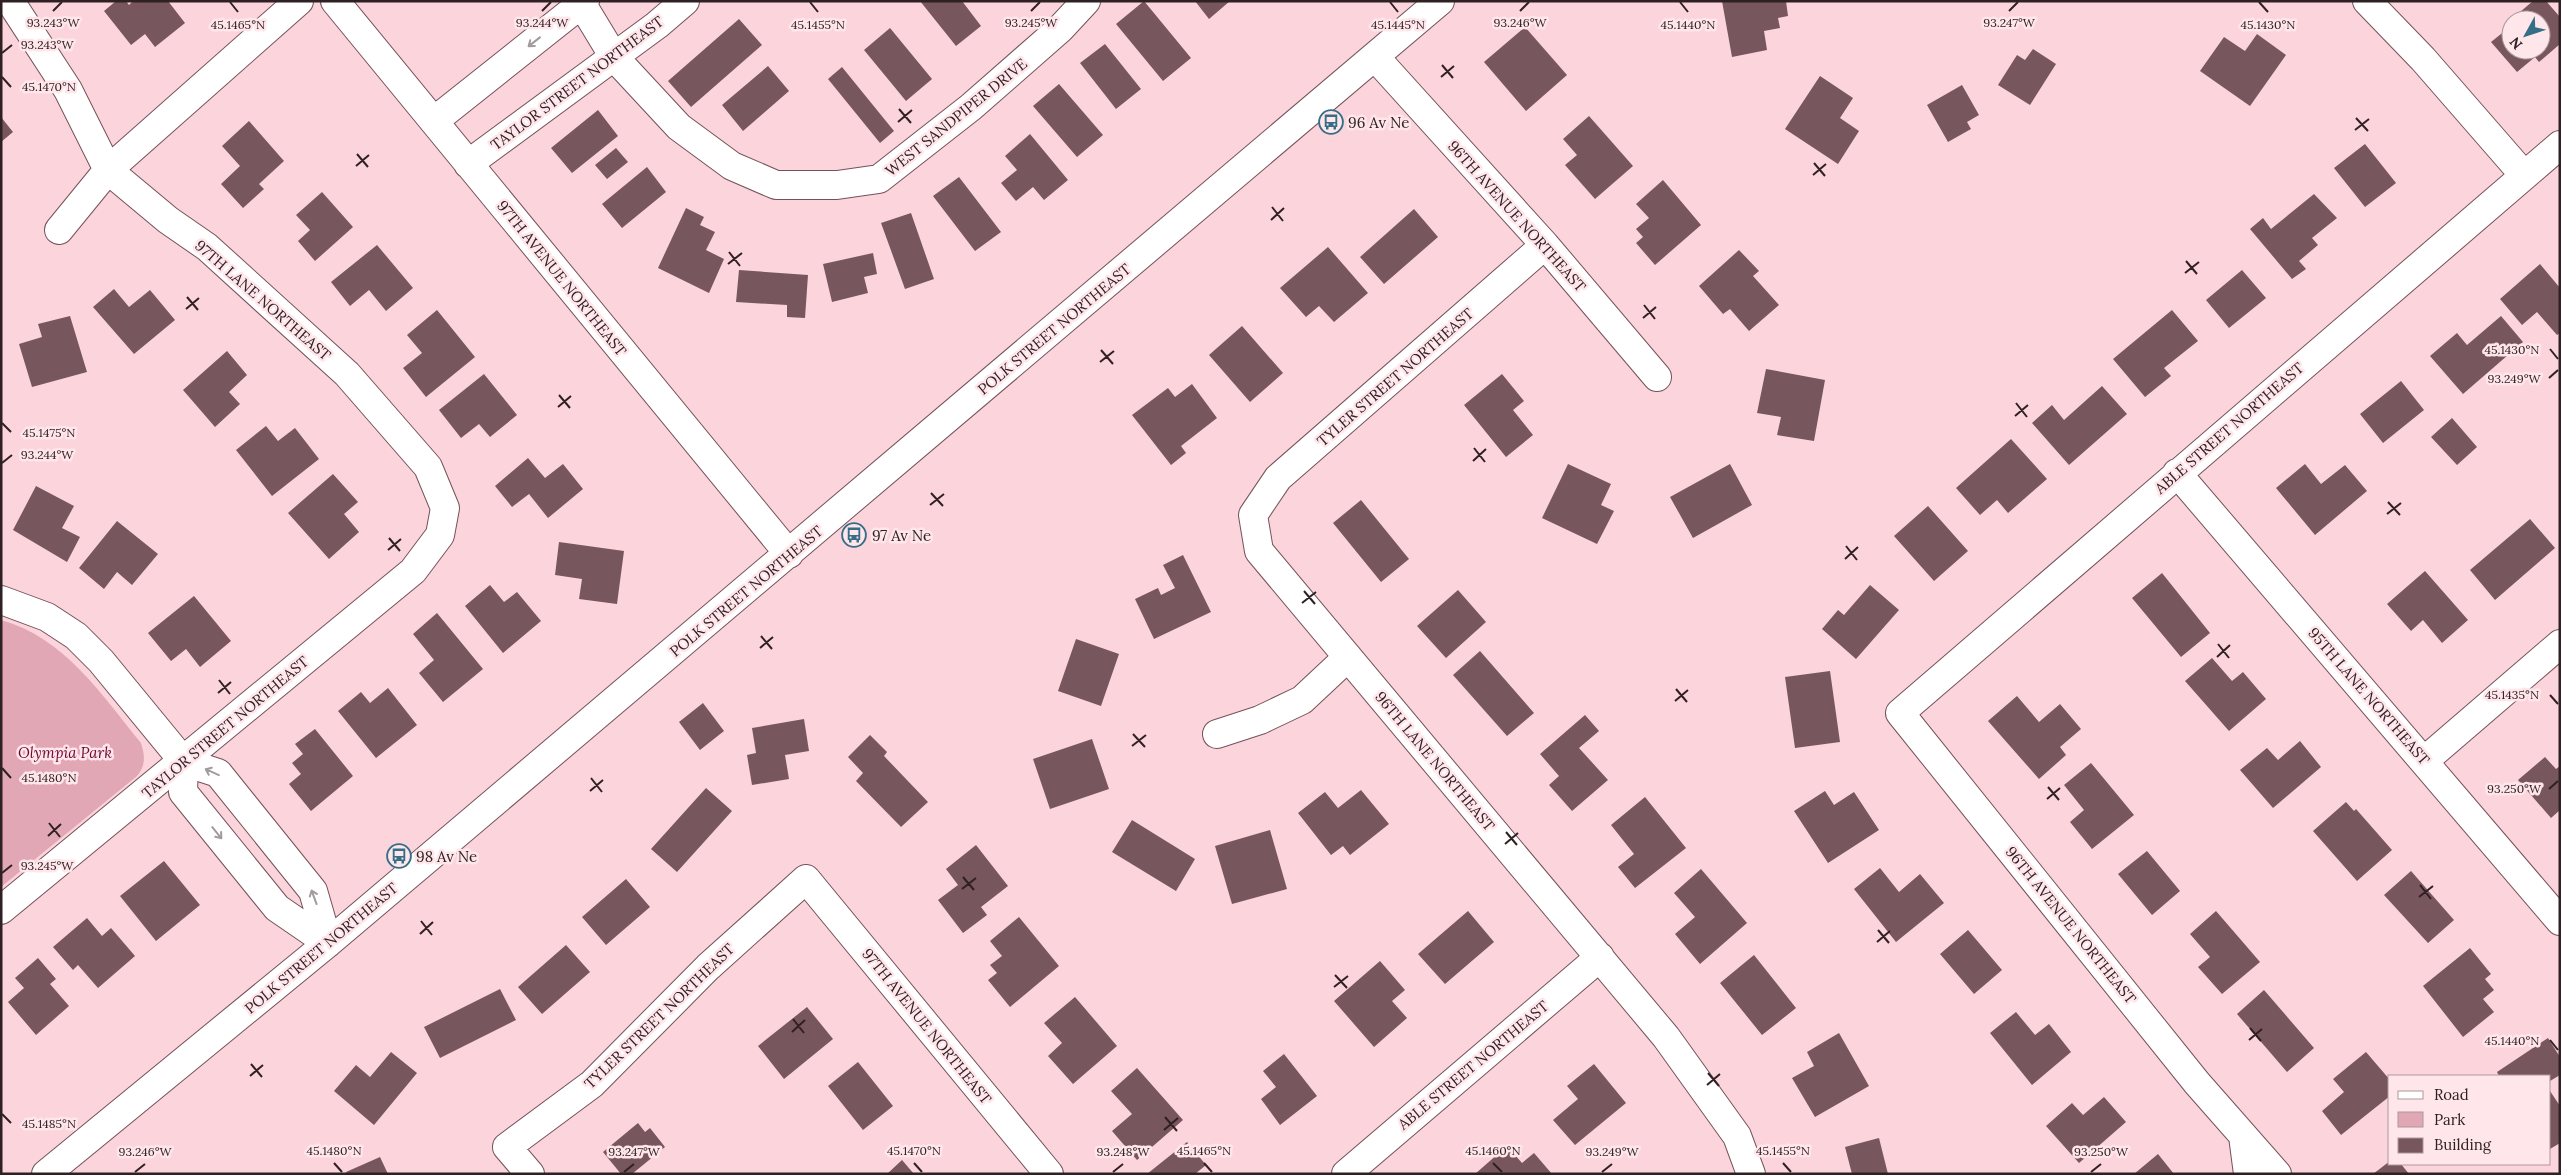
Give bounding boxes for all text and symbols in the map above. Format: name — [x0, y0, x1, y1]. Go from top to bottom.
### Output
north arrow — [2501, 10, 2551, 60]
street label: TAYLOR STREET NORTHEAST — [487, 12, 668, 154]
text: 93.243°W — [27, 15, 80, 30]
text: 93.244°W — [516, 15, 569, 30]
text: 93.245°W — [1005, 15, 1058, 30]
text: 93.246°W — [1494, 15, 1548, 30]
text: 93.247°W — [1983, 15, 2036, 30]
text: 45.1465°N — [211, 17, 265, 32]
text: 45.1455°N — [791, 17, 845, 32]
text: 45.1445°N — [1371, 17, 1425, 32]
text: 45.1440°N — [1661, 17, 1715, 32]
text: 45.1430°N — [2240, 17, 2296, 32]
text: N — [2506, 33, 2526, 53]
text: 93.243°W — [21, 37, 74, 52]
one-way arrow — [527, 37, 540, 48]
street label: WEST SANDPIPER DRIVE — [881, 54, 1031, 180]
text: 45.1470°N — [22, 79, 76, 94]
bus stop icon: 96 Av Ne — [1318, 109, 1344, 135]
place label: 96 Av Ne — [1348, 113, 1409, 132]
street label: 96TH AVENUE NORTHEAST — [1444, 136, 1590, 296]
street label: 97TH AVENUE NORTHEAST — [493, 196, 631, 360]
street label: 97TH LANE NORTHEAST — [191, 236, 335, 365]
street label: POLK STREET NORTHEAST — [974, 259, 1135, 399]
street label: TYLER STREET NORTHEAST — [1313, 304, 1477, 450]
text: 45.1430°N — [2484, 342, 2540, 357]
street label: ABLE STREET NORTHEAST — [2150, 358, 2308, 498]
text: 93.249°W — [2488, 371, 2542, 386]
text: 45.1475°N — [23, 425, 75, 440]
text: 93.244°W — [21, 447, 74, 462]
street label: POLK STREET NORTHEAST — [666, 521, 827, 661]
bus stop icon: 97 Av Ne — [841, 522, 867, 548]
place label: 97 Av Ne — [872, 526, 931, 545]
street label: 95TH LANE NORTHEAST — [2304, 623, 2434, 769]
street label: TAYLOR STREET NORTHEAST — [138, 651, 312, 802]
street label: 96TH LANE NORTHEAST — [1371, 687, 1499, 835]
text: 45.1435°N — [2485, 687, 2539, 702]
park label: Olympia Park — [18, 743, 112, 762]
one-way arrow — [205, 766, 220, 776]
text: 45.1480°N — [21, 770, 77, 785]
text: 93.250°W — [2487, 781, 2542, 796]
one-way arrow — [211, 827, 222, 840]
street label: 96TH AVENUE NORTHEAST — [2002, 842, 2141, 1008]
bus stop icon: 98 Av Ne — [386, 843, 412, 869]
place label: 98 Av Ne — [416, 847, 477, 866]
text: 93.245°W — [21, 858, 74, 873]
street label: POLK STREET NORTHEAST — [241, 878, 402, 1018]
one-way arrow — [309, 890, 318, 905]
street label: TYLER STREET NORTHEAST — [580, 939, 738, 1093]
street label: 97TH AVENUE NORTHEAST — [858, 944, 996, 1108]
street label: ABLE STREET NORTHEAST — [1393, 996, 1553, 1134]
text: 45.1440°N — [2485, 1033, 2539, 1048]
legend — [2388, 1075, 2551, 1165]
text: Road — [2434, 1085, 2469, 1104]
text: Park — [2434, 1110, 2465, 1129]
text: 45.1485°N — [22, 1116, 76, 1131]
text: Building — [2434, 1135, 2492, 1154]
text: 45.1480°N — [306, 1143, 362, 1158]
text: 45.1470°N — [887, 1143, 941, 1158]
text: 45.1465°N — [1177, 1143, 1231, 1158]
text: 45.1460°N — [1465, 1143, 1521, 1158]
text: 45.1455°N — [1756, 1143, 1810, 1158]
text: 93.246°W — [119, 1144, 173, 1159]
text: 93.247°W — [608, 1144, 661, 1159]
text: 93.248°W — [1097, 1144, 1150, 1159]
text: 93.249°W — [1586, 1144, 1640, 1159]
text: 93.250°W — [2074, 1144, 2129, 1159]

